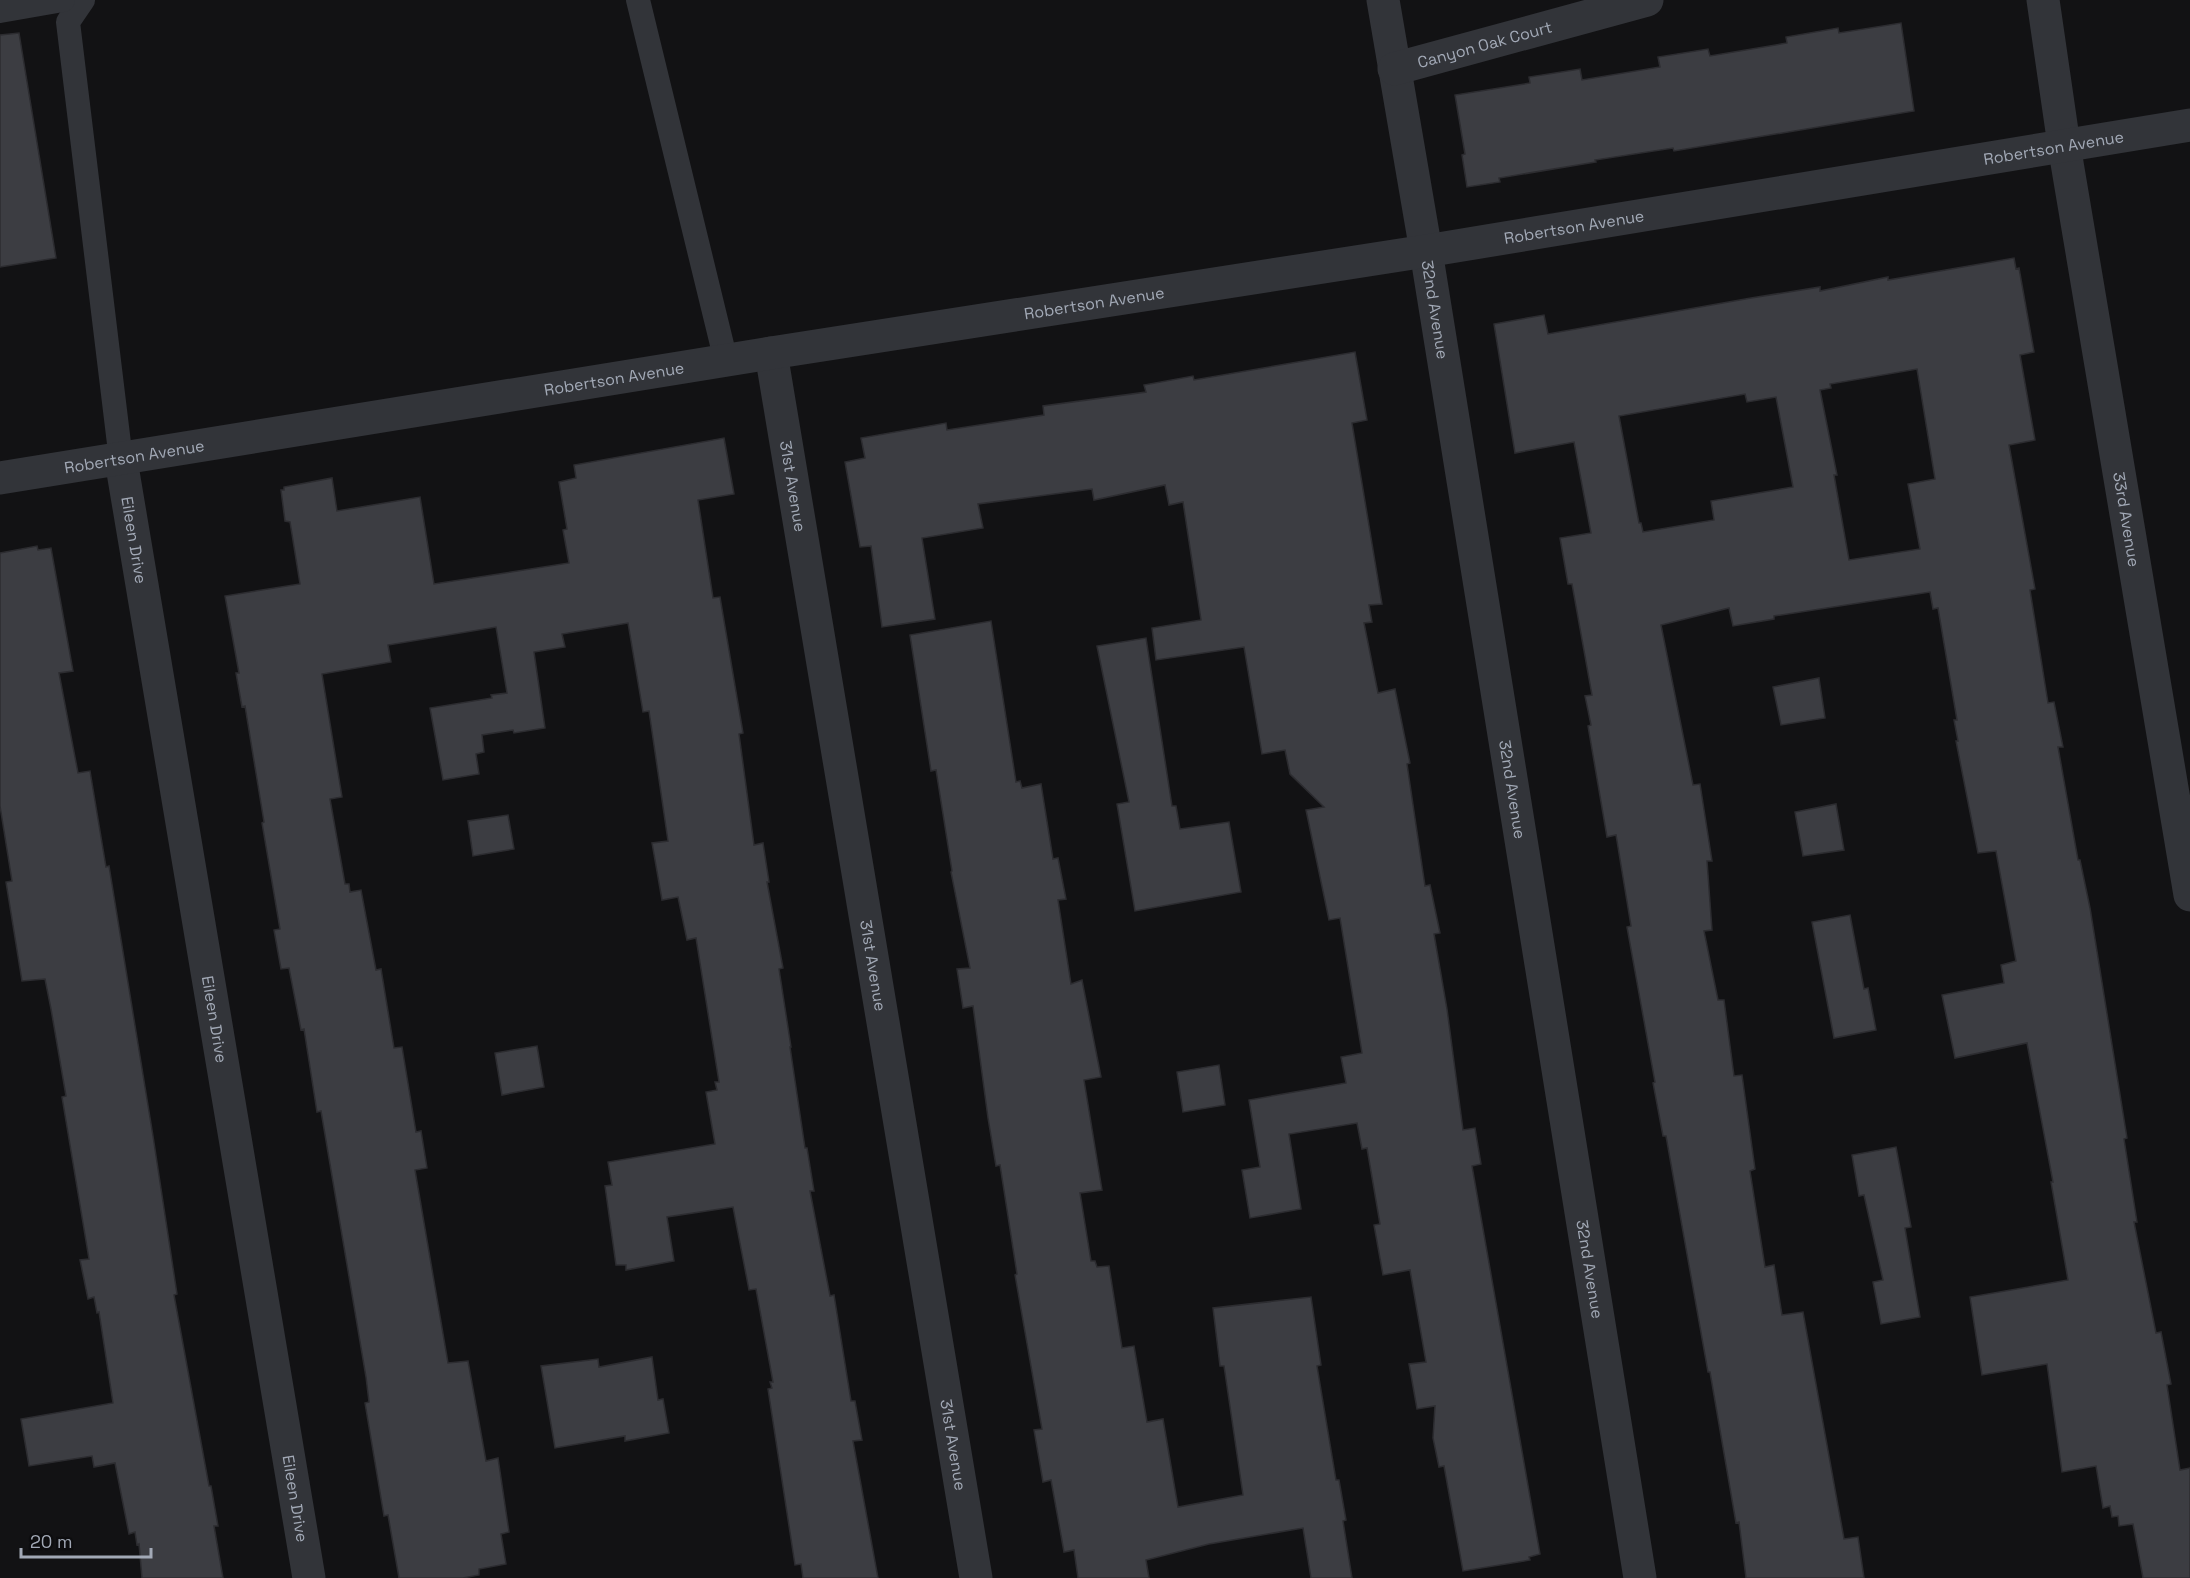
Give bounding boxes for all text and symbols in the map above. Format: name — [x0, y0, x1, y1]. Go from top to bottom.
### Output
street label: Canyon Oak Court — [1415, 16, 1555, 73]
street label: Robertson Avenue — [1982, 126, 2125, 170]
street label: Robertson Avenue — [1502, 205, 1646, 249]
street label: 32nd Avenue — [1417, 259, 1453, 361]
street label: Robertson Avenue — [1022, 282, 1166, 324]
street label: Robertson Avenue — [542, 357, 686, 401]
street label: Robertson Avenue — [63, 435, 206, 478]
street label: 31st Avenue — [775, 439, 811, 533]
street label: 33rd Avenue — [2108, 470, 2145, 568]
street label: Eileen Drive — [116, 495, 152, 585]
street label: 32nd Avenue — [1494, 738, 1531, 840]
street label: 31st Avenue — [855, 918, 891, 1013]
street label: Eileen Drive — [197, 974, 232, 1064]
street label: 32nd Avenue — [1571, 1218, 1608, 1320]
street label: 31st Avenue — [935, 1398, 971, 1492]
street label: Eileen Drive — [277, 1453, 313, 1544]
scale bar — [21, 1521, 152, 1559]
text: 20 m — [30, 1530, 73, 1553]

